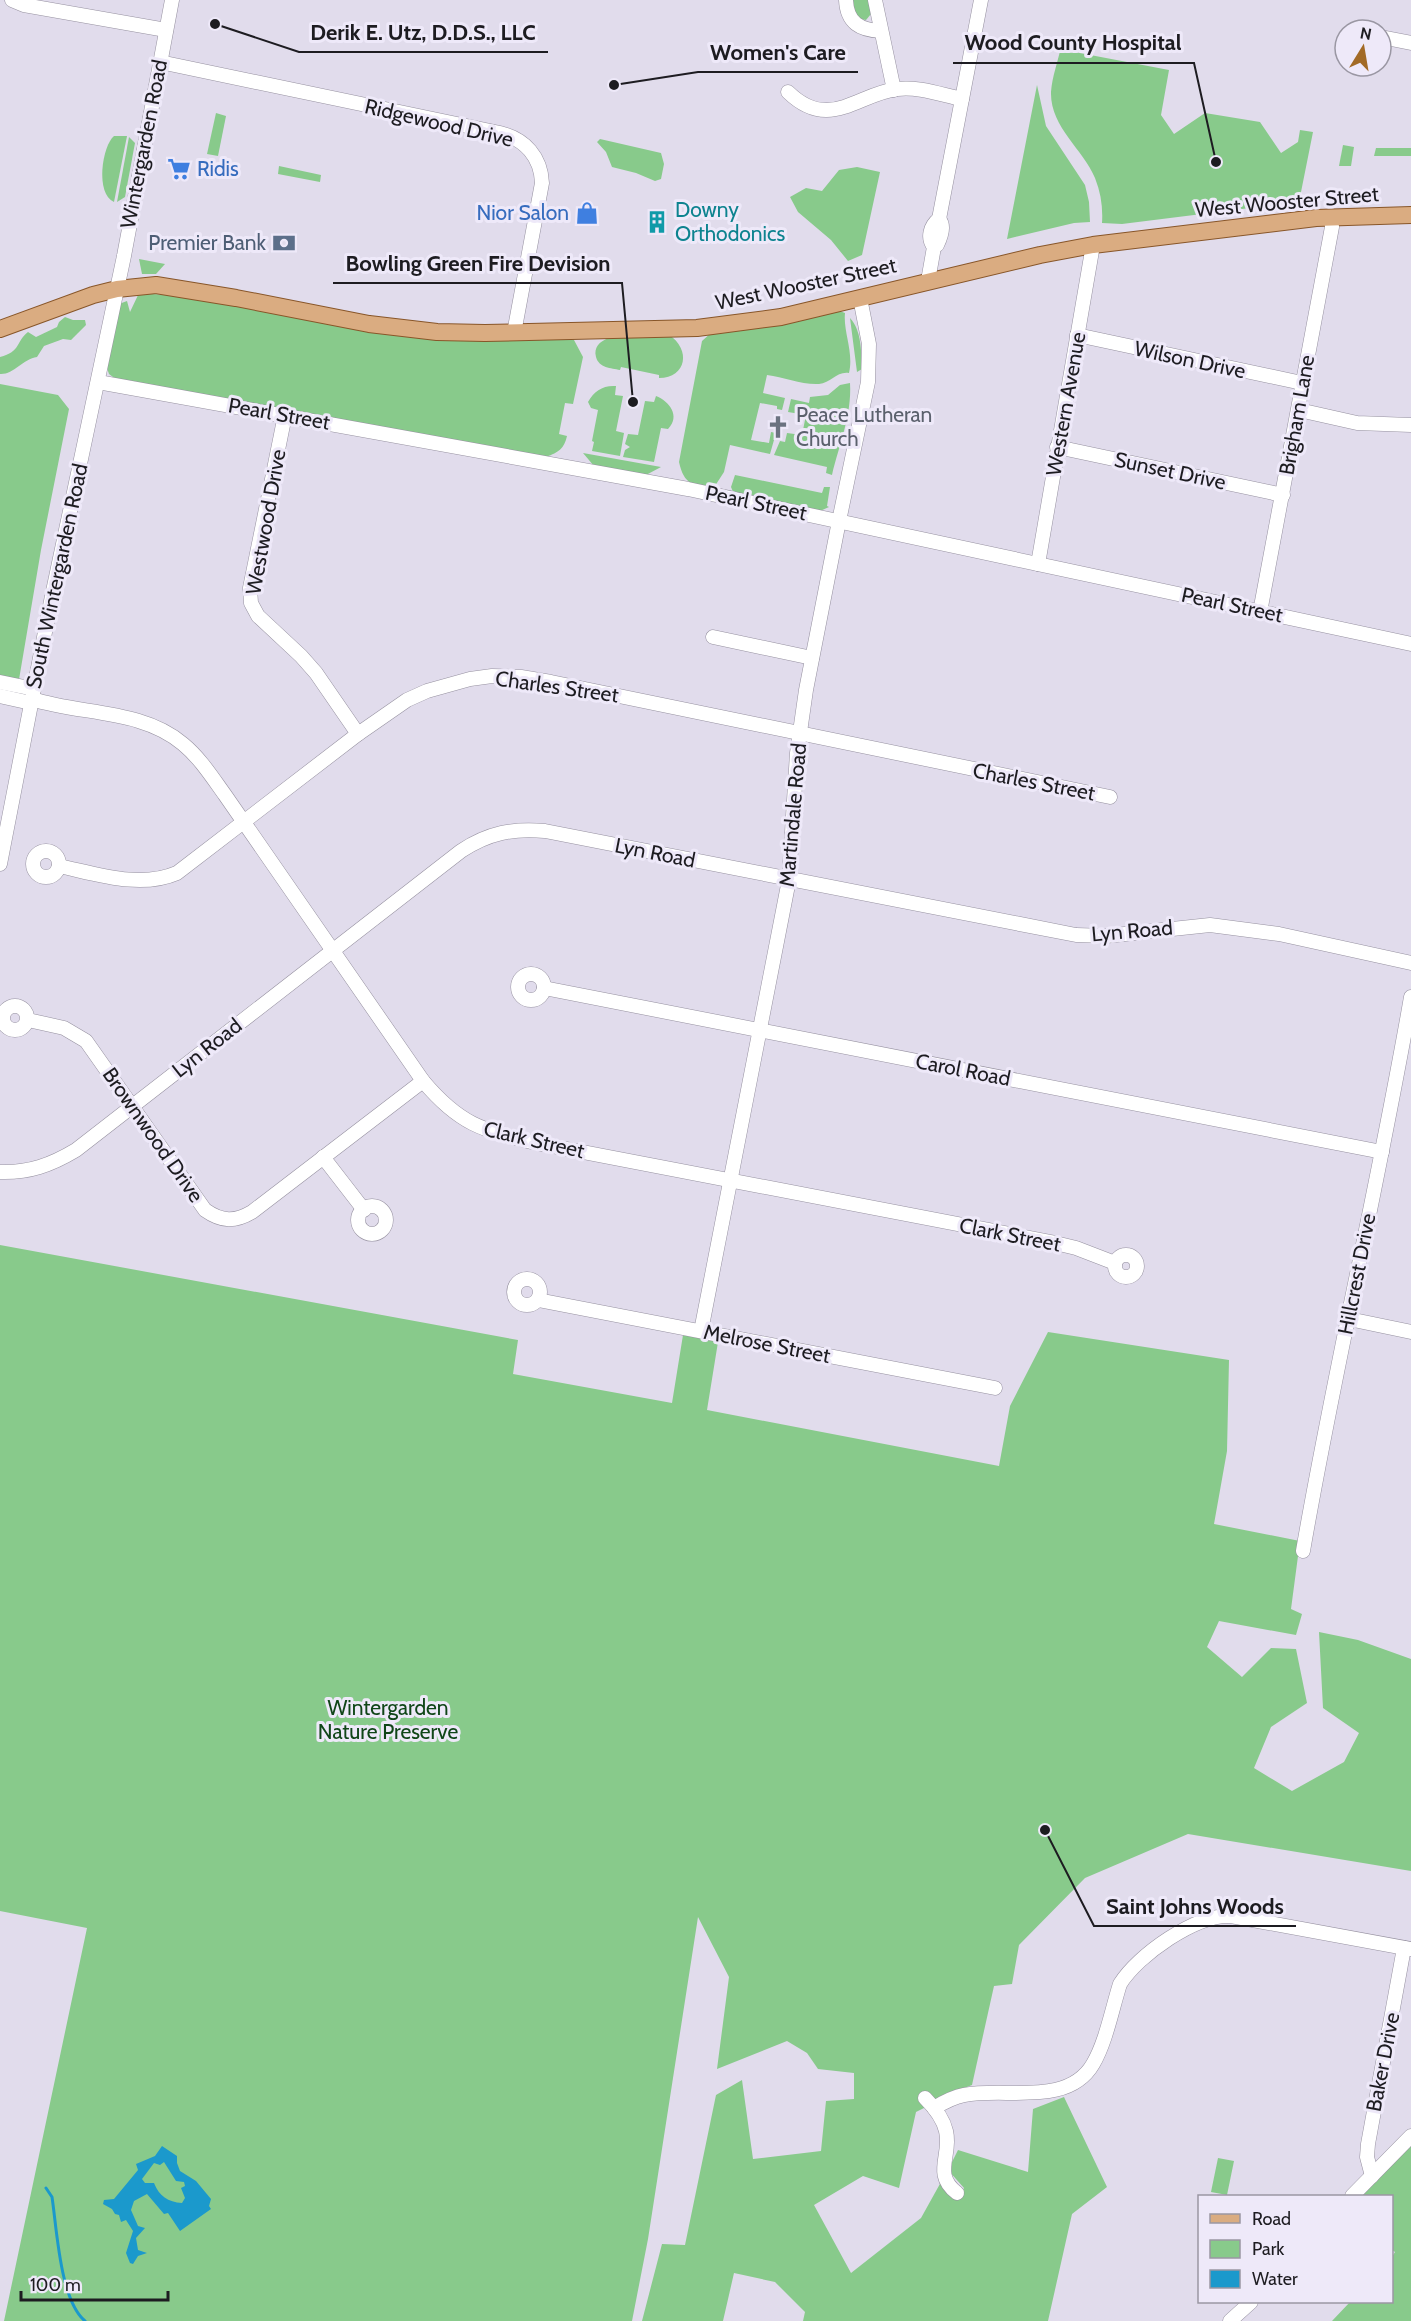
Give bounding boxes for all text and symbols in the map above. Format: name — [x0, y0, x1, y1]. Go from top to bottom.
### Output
callout: Derik E. Utz, D.D.S., LLC — [299, 12, 548, 52]
north arrow — [1333, 18, 1393, 78]
text: Derik E. Utz, D.D.S., LLC — [310, 19, 536, 46]
callout: Wood County Hospital — [953, 23, 1194, 63]
text: N — [1358, 23, 1373, 44]
text: Wood County Hospital — [965, 29, 1182, 56]
callout: Women's Care — [698, 32, 858, 72]
text: Women's Care — [710, 39, 846, 66]
street label: Wintergarden Road — [115, 57, 172, 230]
street label: Ridgewood Drive — [362, 93, 516, 152]
supermarket icon: Ridis — [166, 156, 192, 182]
place label: Ridis — [197, 156, 239, 181]
street label: West Wooster Street — [1194, 181, 1380, 222]
place label: Downy Orthodonics — [675, 197, 786, 246]
place label: Nior Salon — [477, 200, 569, 225]
shop icon: Nior Salon — [574, 200, 600, 226]
building icon: Downy Orthodonics — [644, 209, 670, 235]
place label: Premier Bank — [148, 230, 267, 255]
bank icon: Premier Bank — [271, 230, 297, 256]
callout: Bowling Green Fire Devision — [333, 243, 622, 283]
text: Bowling Green Fire Devision — [345, 250, 611, 277]
street label: West Wooster Street — [713, 252, 899, 315]
street label: Western Avenue — [1041, 330, 1091, 478]
street label: Wilson Drive — [1132, 336, 1248, 384]
street label: Brigham Lane — [1274, 353, 1319, 477]
street label: Pearl Street — [226, 392, 332, 435]
place label: Peace Lutheran Church — [796, 402, 932, 451]
church icon: Peace Lutheran Church — [765, 414, 791, 440]
street label: Westwood Drive — [240, 447, 291, 597]
street label: Sunset Drive — [1112, 447, 1228, 495]
street label: South Wintergarden Road — [20, 461, 93, 691]
street label: Pearl Street — [703, 480, 809, 525]
street label: Pearl Street — [1179, 582, 1285, 627]
street label: Charles Street — [494, 665, 620, 708]
street label: Martindale Road — [774, 742, 811, 888]
street label: Charles Street — [971, 757, 1097, 806]
street label: Lyn Road — [613, 832, 698, 873]
street label: Lyn Road — [1090, 914, 1174, 947]
street label: Lyn Road — [167, 1013, 247, 1083]
street label: Carol Road — [914, 1048, 1013, 1091]
street label: Brownwood Drive — [98, 1063, 209, 1207]
street label: Clark Street — [481, 1116, 587, 1163]
street label: Hillcrest Drive — [1332, 1211, 1381, 1337]
street label: Clark Street — [957, 1212, 1063, 1257]
street label: Melrose Street — [702, 1319, 833, 1368]
park label: Wintergarden Nature Preserve — [318, 1695, 458, 1744]
callout: Saint Johns Woods — [1094, 1886, 1296, 1926]
text: Saint Johns Woods — [1106, 1893, 1284, 1920]
street label: Baker Drive — [1361, 2010, 1404, 2114]
legend — [1198, 2195, 1393, 2303]
text: Road — [1252, 2208, 1291, 2230]
text: Park — [1252, 2238, 1285, 2260]
scale bar — [21, 2264, 168, 2302]
text: Water — [1252, 2268, 1298, 2290]
text: 100 m — [30, 2274, 81, 2296]

